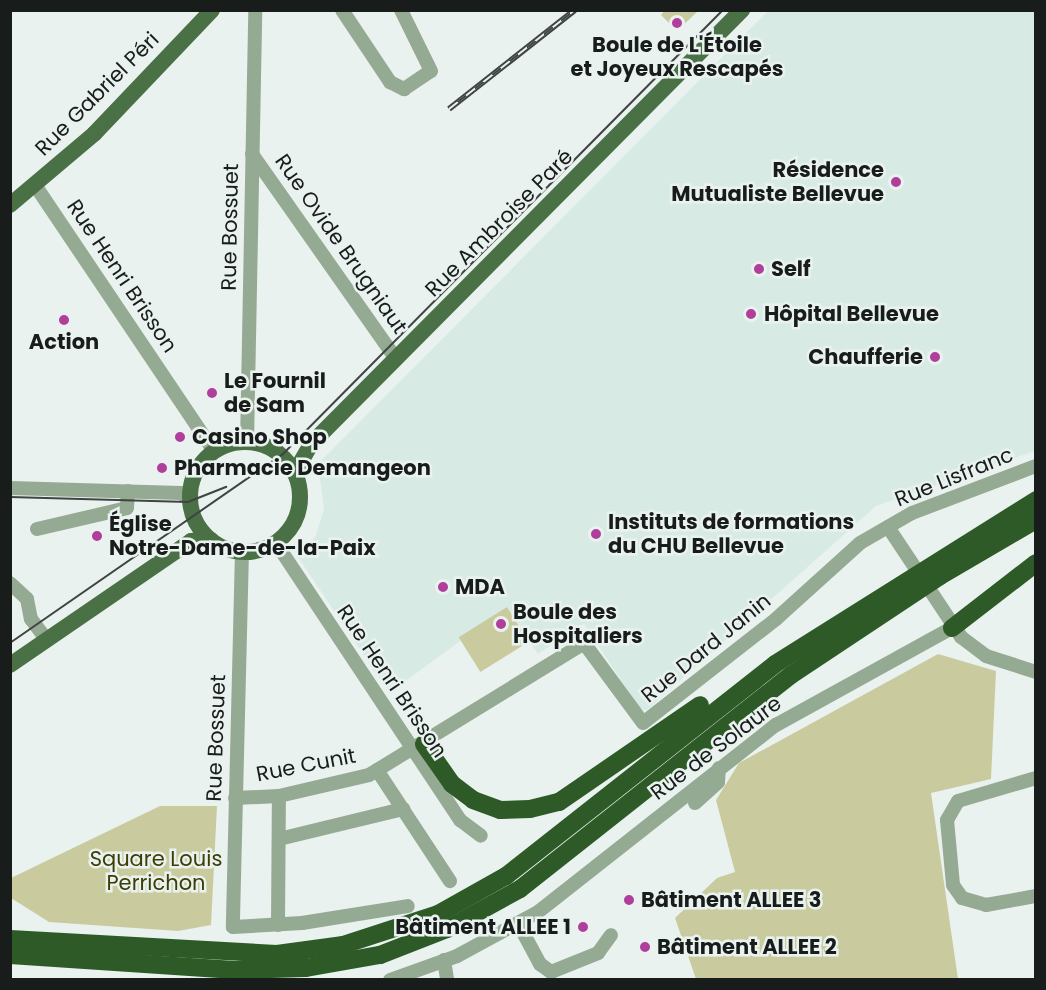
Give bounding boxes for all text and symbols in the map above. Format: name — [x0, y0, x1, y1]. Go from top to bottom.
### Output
marker: Boule de L'Étoile et Joyeux Rescapés — [670, 16, 684, 30]
street label: Rue Gabriel Péri — [30, 27, 164, 161]
place label: Boule de L'Étoile et Joyeux Rescapés — [571, 32, 783, 82]
street label: Rue Ambroise Paré — [420, 144, 578, 302]
street label: Rue Ovide Brugniaut — [269, 149, 413, 339]
place label: Résidence Mutualiste Bellevue — [671, 157, 884, 207]
street label: Rue Bossuet — [216, 163, 244, 291]
marker: Résidence Mutualiste Bellevue — [889, 175, 903, 189]
street label: Rue Henri Brisson — [61, 195, 183, 357]
place label: Self — [771, 256, 811, 282]
marker: Self — [752, 262, 766, 276]
place label: Hôpital Bellevue — [764, 301, 939, 327]
marker: Hôpital Bellevue — [742, 305, 760, 323]
marker: Action — [57, 313, 71, 327]
place label: Action — [29, 329, 99, 355]
place label: Chaufferie — [808, 344, 923, 370]
marker: Chaufferie — [928, 350, 942, 364]
place label: Le Fournil de Sam — [224, 368, 326, 418]
marker: Le Fournil de Sam — [205, 386, 219, 400]
place label: Casino Shop — [192, 424, 327, 450]
marker: Casino Shop — [173, 430, 187, 444]
street label: Rue Lisfranc — [891, 442, 1017, 512]
place label: Pharmacie Demangeon — [174, 455, 431, 481]
marker: Pharmacie Demangeon — [155, 461, 169, 475]
place label: Instituts de formations du CHU Bellevue — [608, 509, 854, 559]
place label: Église Notre-Dame-de-la-Paix — [109, 511, 376, 561]
marker: Instituts de formations du CHU Bellevue — [589, 527, 603, 541]
marker: Église Notre-Dame-de-la-Paix — [90, 529, 104, 543]
place label: MDA — [455, 574, 505, 600]
marker: MDA — [436, 580, 450, 594]
street label: Rue Dard Janin — [636, 588, 776, 708]
place label: Boule des Hospitaliers — [513, 599, 643, 649]
street label: Rue Henri Brisson — [331, 600, 453, 762]
marker: Boule des Hospitaliers — [494, 617, 508, 631]
street label: Rue Bossuet — [201, 674, 231, 802]
street label: Rue de Solaure — [646, 691, 786, 805]
street label: Rue Cunit — [254, 743, 358, 787]
park label: Square Louis Perrichon — [90, 846, 222, 896]
place label: Bâtiment ALLEE 3 — [641, 887, 822, 913]
marker: Bâtiment ALLEE 3 — [622, 893, 636, 907]
place label: Bâtiment ALLEE 1 — [395, 914, 571, 940]
marker: Bâtiment ALLEE 1 — [576, 920, 590, 934]
place label: Bâtiment ALLEE 2 — [657, 934, 837, 960]
marker: Bâtiment ALLEE 2 — [638, 940, 652, 954]

